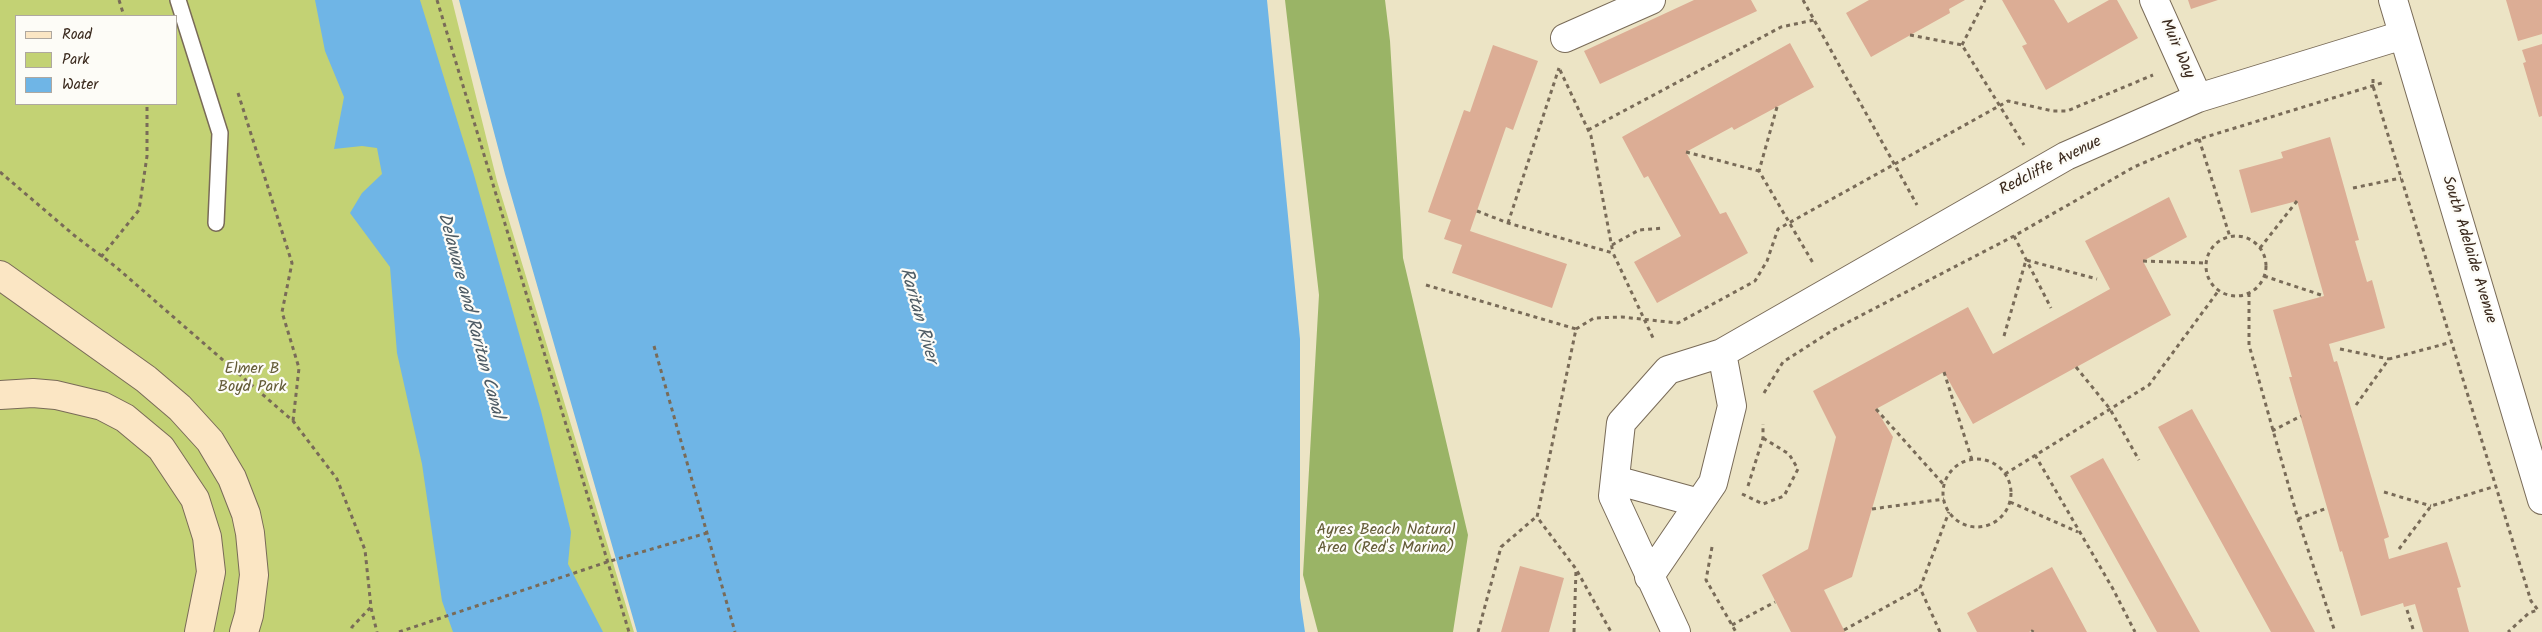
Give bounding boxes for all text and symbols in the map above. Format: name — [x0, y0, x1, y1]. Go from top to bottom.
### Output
legend — [15, 15, 178, 105]
street label: Muir Way — [2154, 16, 2198, 82]
text: Road — [62, 23, 92, 47]
text: Park — [62, 48, 89, 72]
text: Water — [62, 73, 98, 97]
street label: Redcliffe Avenue — [1997, 133, 2105, 201]
street label: South Adelaide Avenue — [2436, 174, 2500, 326]
water label: Delaware and Raritan Canal — [431, 211, 507, 421]
water label: Raritan River — [893, 266, 941, 366]
park label: Elmer B Boyd Park — [218, 360, 286, 398]
park label: Ayres Beach Natural Area (Red's Marina) — [1317, 521, 1455, 559]

